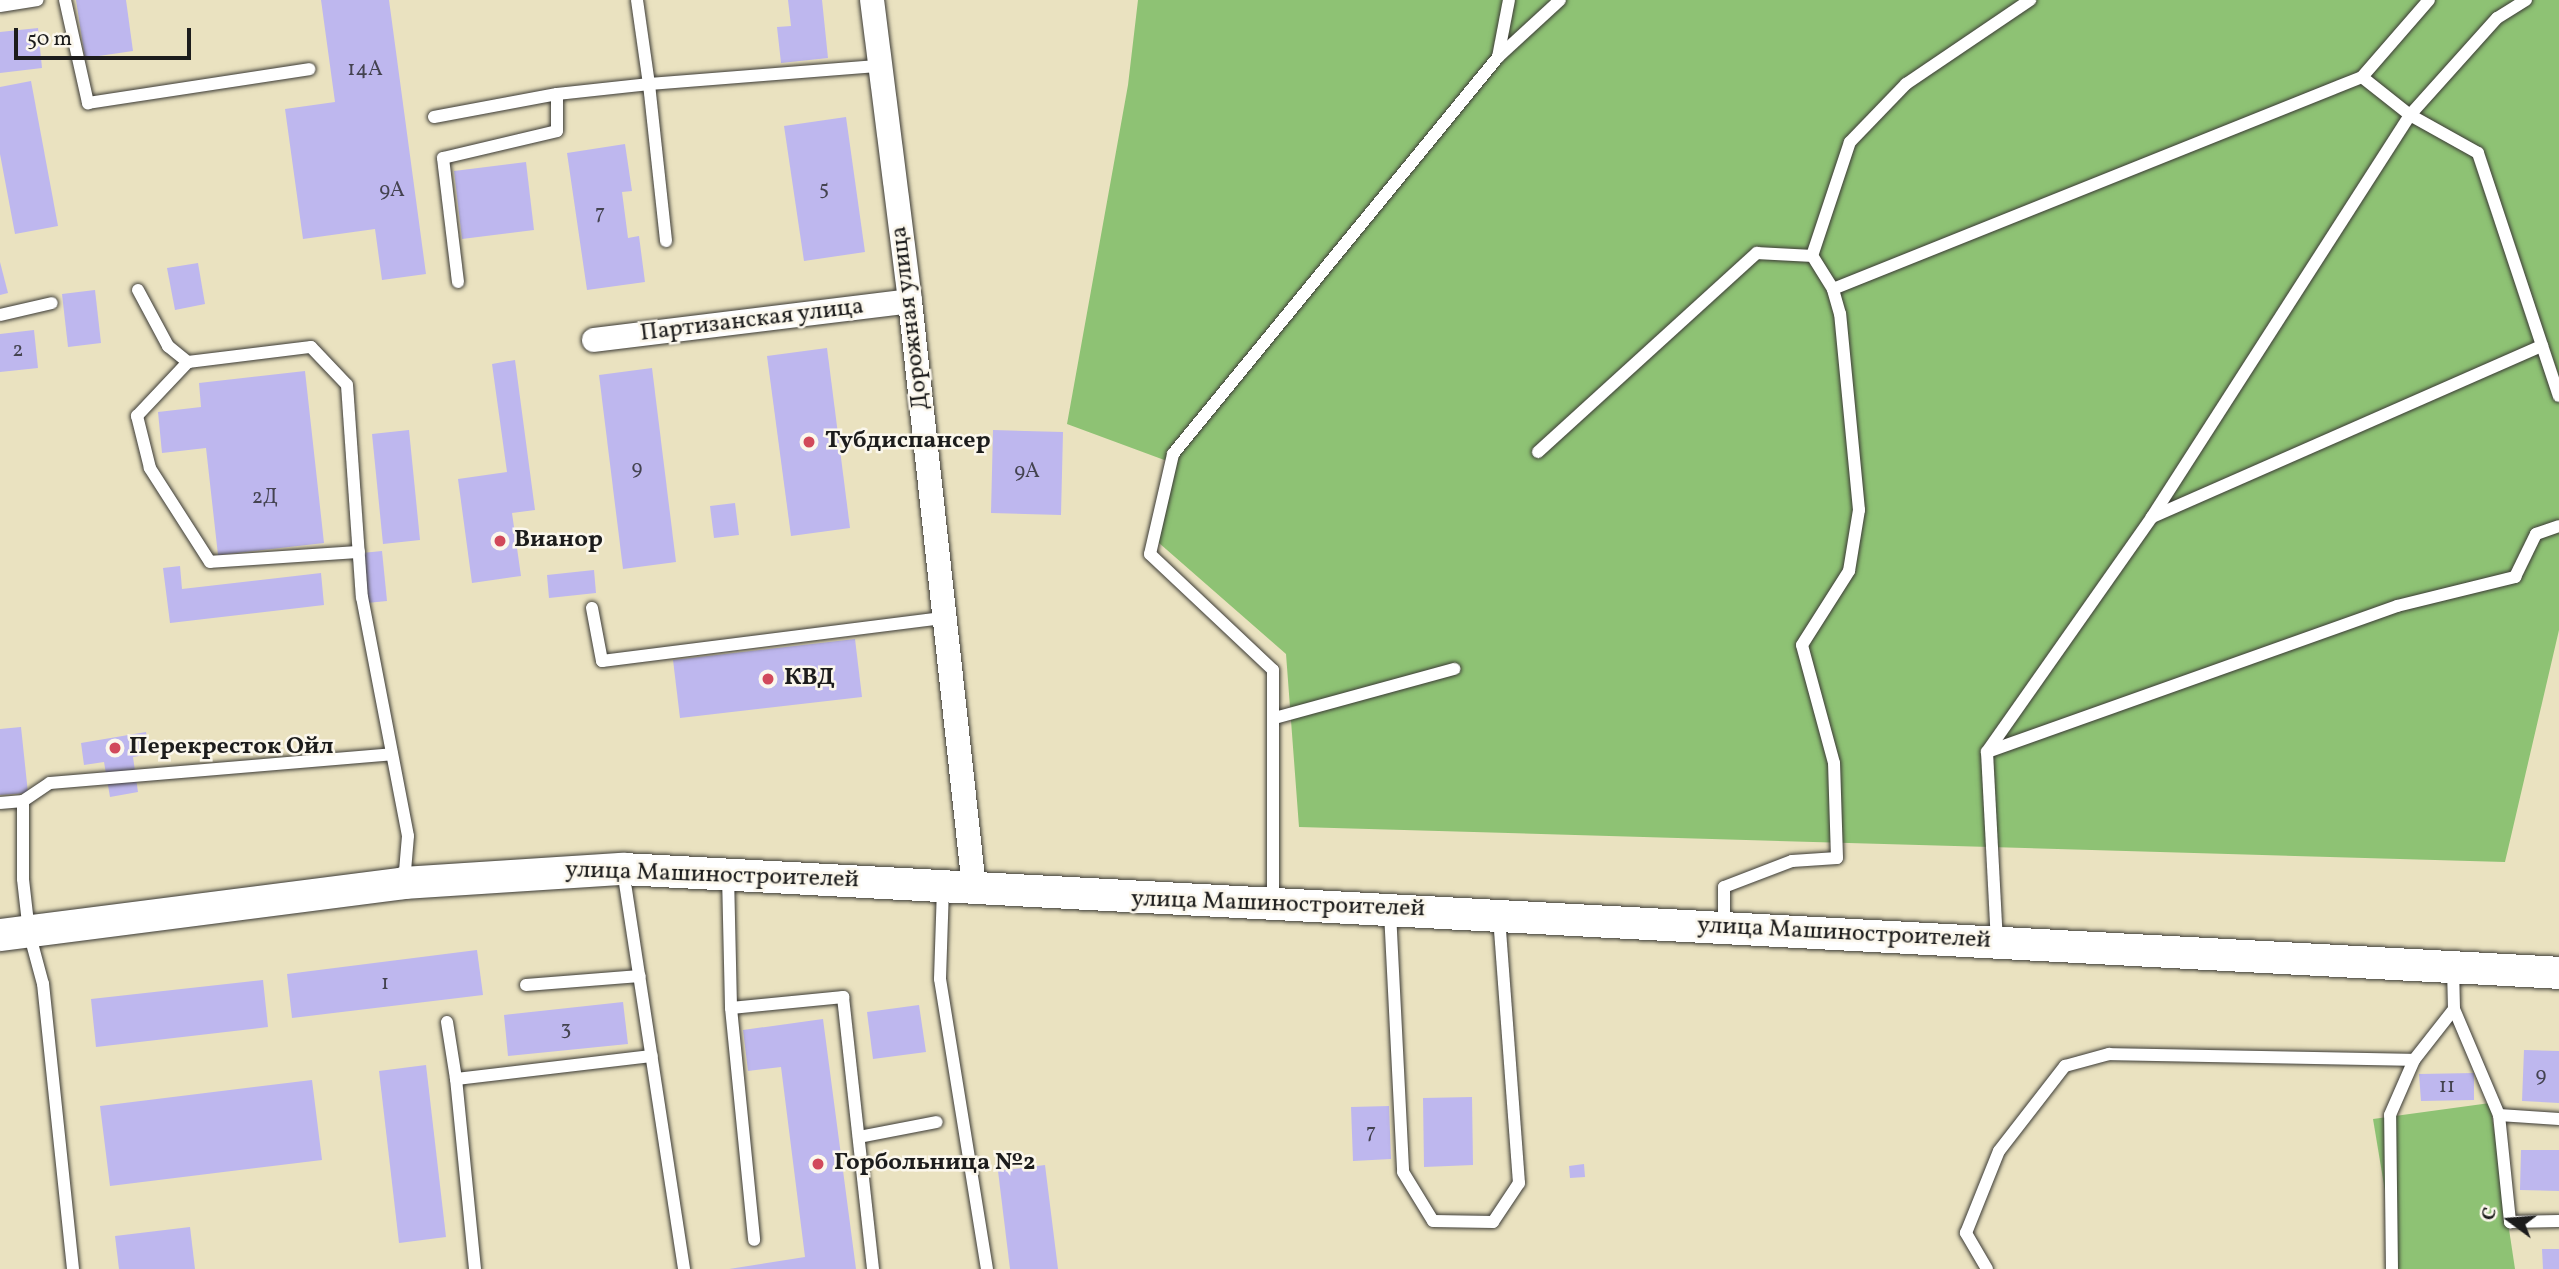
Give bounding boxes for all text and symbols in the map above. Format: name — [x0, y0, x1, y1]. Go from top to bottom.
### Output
scale bar — [18, 14, 194, 58]
text: 50 m — [27, 25, 72, 54]
house number: 14А — [347, 57, 383, 83]
house number: 5 — [819, 176, 829, 202]
house number: 9А — [379, 178, 405, 204]
house number: 7 — [595, 201, 605, 227]
street label: Дорожная улица — [885, 224, 937, 412]
street label: Партизанская улица — [638, 293, 866, 349]
house number: 2 — [12, 338, 24, 364]
place label: Тубдиспансер — [825, 428, 991, 456]
marker: Тубдиспансер — [799, 432, 819, 452]
house number: 9 — [632, 456, 642, 482]
house number: 9А — [1014, 459, 1040, 485]
house number: 2Д — [252, 485, 278, 511]
place label: Вианор — [514, 527, 603, 555]
marker: Вианор — [492, 533, 508, 549]
place label: КВД — [784, 665, 835, 693]
marker: КВД — [758, 669, 778, 689]
place label: Перекресток Ойл — [129, 734, 333, 762]
marker: Перекресток Ойл — [107, 740, 123, 756]
street label: улица Машиностроителей — [564, 856, 860, 896]
street label: улица Машиностроителей — [1130, 885, 1426, 925]
street label: улица Машиностроителей — [1696, 912, 1992, 956]
house number: 1 — [381, 971, 389, 997]
house number: 3 — [561, 1016, 571, 1042]
house number: 9 — [2536, 1063, 2546, 1089]
house number: 11 — [2439, 1074, 2455, 1100]
house number: 7 — [1366, 1120, 1376, 1146]
place label: Горбольница №2 — [834, 1150, 1035, 1178]
marker: Горбольница №2 — [808, 1154, 828, 1174]
north arrow — [2475, 1185, 2545, 1255]
text: С — [2476, 1205, 2504, 1224]

